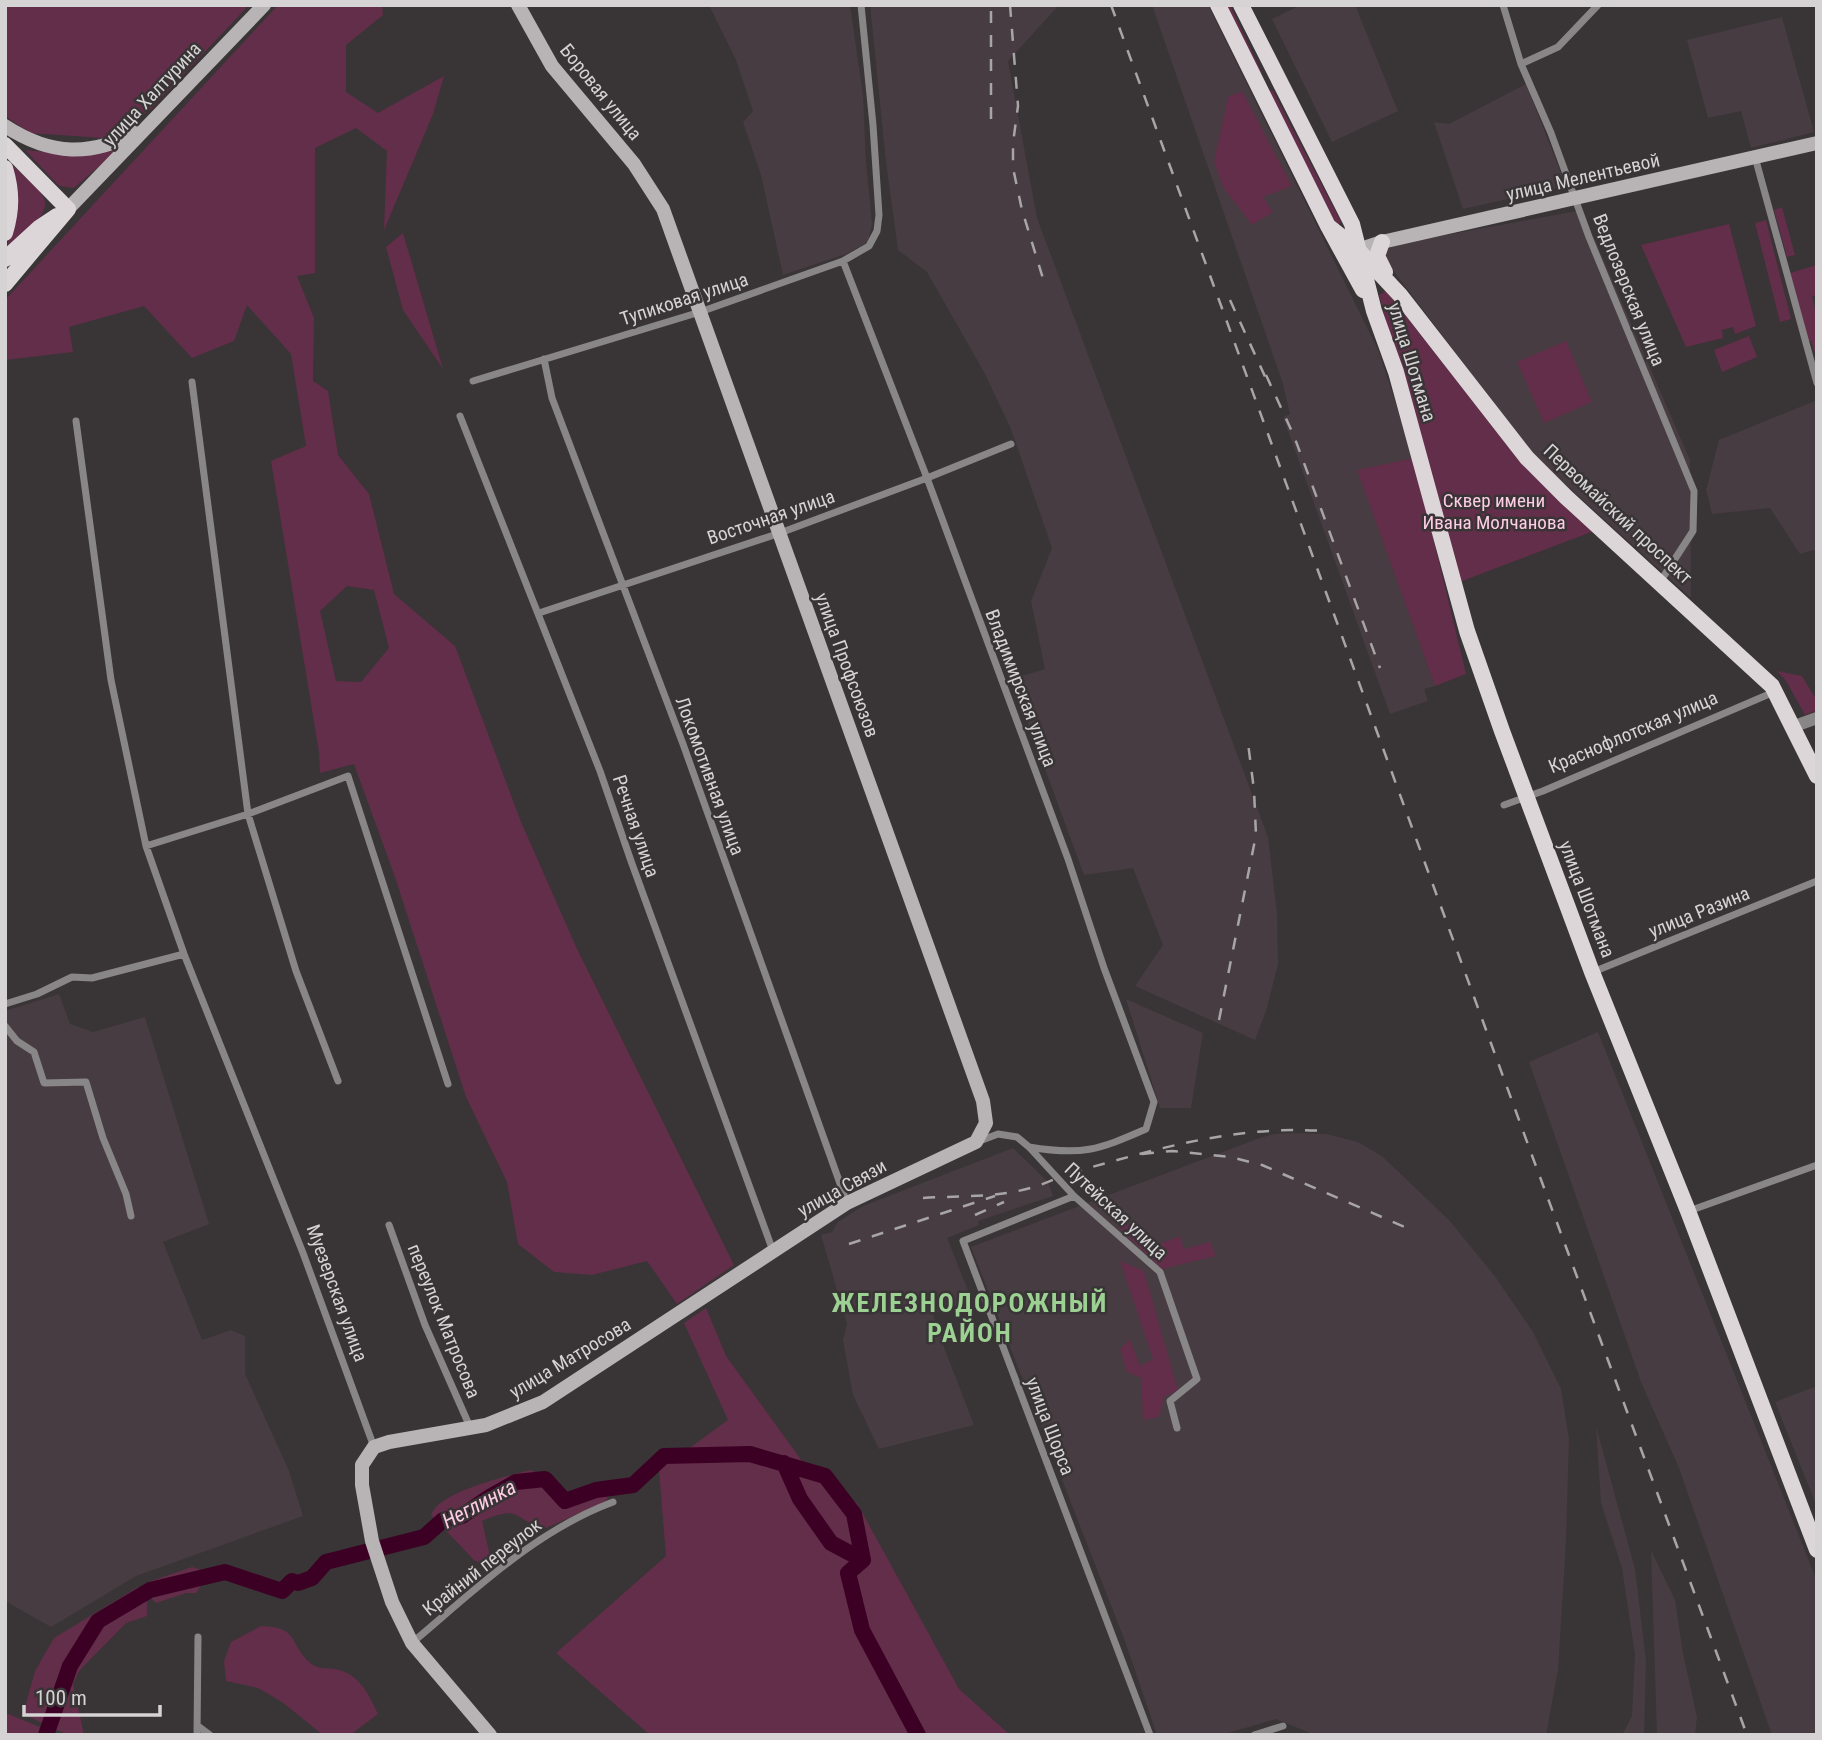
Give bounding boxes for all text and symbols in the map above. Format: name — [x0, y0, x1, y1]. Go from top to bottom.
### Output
street label: улица Халтурина — [98, 37, 206, 151]
street label: Боровая улица — [555, 39, 647, 145]
street label: улица Мелентьевой — [1504, 148, 1662, 206]
street label: Ведлозерская улица — [1588, 211, 1670, 369]
street label: Тупиковая улица — [617, 267, 751, 331]
street label: улица Шотмана — [1383, 300, 1441, 424]
street label: Первомайский проспект — [1539, 439, 1697, 589]
street label: Восточная улица — [704, 484, 838, 550]
park label: Сквер имени Ивана Молчанова — [1422, 489, 1566, 534]
street label: улица Профсоюзов — [810, 590, 884, 740]
street label: Владимирская улица — [980, 606, 1062, 770]
street label: Краснофлотская улица — [1545, 686, 1721, 778]
street label: Локомотивная улица — [671, 694, 749, 858]
street label: Речная улица — [608, 772, 664, 880]
street label: улица Шотмана — [1554, 837, 1620, 961]
street label: улица Разина — [1645, 881, 1753, 943]
street label: улица Связи — [794, 1154, 890, 1222]
street label: Путейская улица — [1060, 1158, 1172, 1264]
street label: Муезерская улица — [302, 1221, 372, 1365]
street label: переулок Матросова — [403, 1241, 485, 1401]
district label: ЖЕЛЕЗНОДОРОЖНЫЙ РАЙОН — [832, 1288, 1108, 1348]
street label: улица Матросова — [505, 1313, 635, 1403]
street label: улица Щорса — [1021, 1374, 1079, 1478]
water label: Неглинка — [438, 1475, 520, 1533]
street label: Крайний переулок — [418, 1513, 546, 1621]
scale bar — [24, 1674, 161, 1718]
text: 100 m — [35, 1686, 87, 1710]

